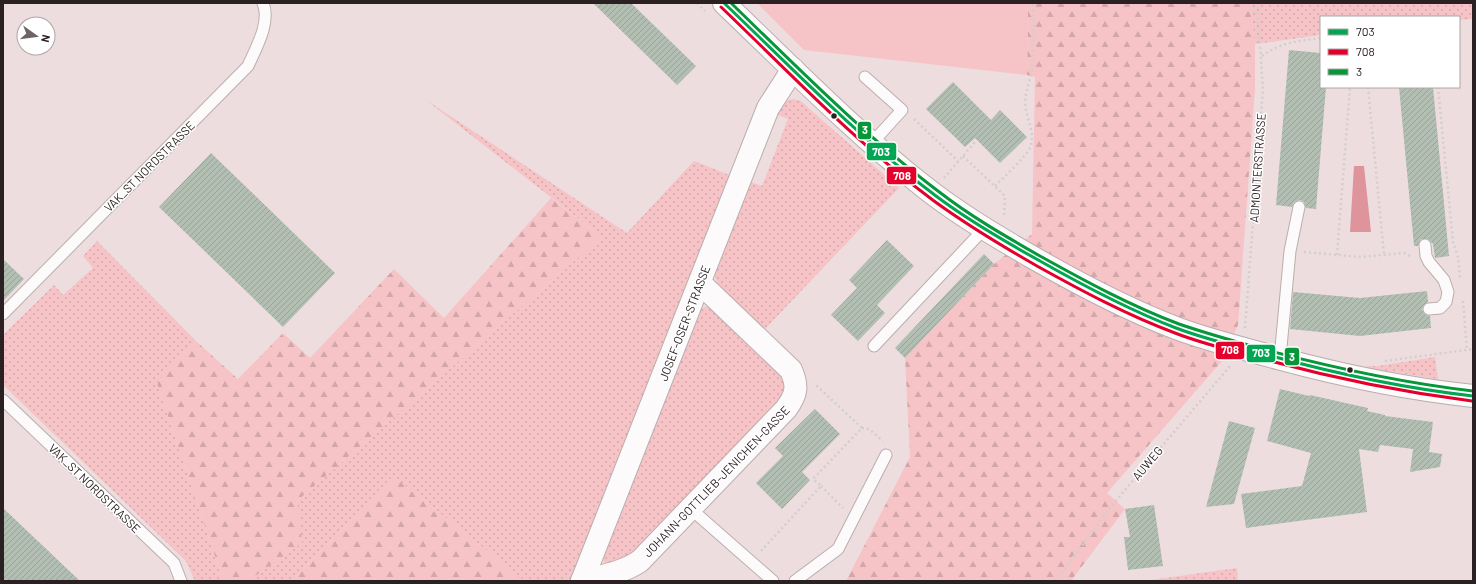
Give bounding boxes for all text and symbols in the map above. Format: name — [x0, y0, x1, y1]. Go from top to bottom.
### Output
north arrow — [16, 16, 56, 56]
legend — [1320, 16, 1460, 88]
text: 703 — [1356, 24, 1375, 38]
text: N — [39, 33, 53, 44]
text: 708 — [1356, 44, 1375, 58]
text: 3 — [1356, 64, 1362, 78]
unlabelled marker — [829, 111, 839, 121]
street label: ADMONTERSTRASSE — [1246, 113, 1268, 223]
street label: VAK_ST NORDSTRASSE — [101, 118, 197, 214]
line badge: 3 — [857, 121, 872, 140]
text: 3 — [862, 123, 868, 136]
line badge: 703 — [866, 142, 897, 161]
text: 703 — [872, 145, 890, 158]
line badge: 708 — [886, 166, 917, 185]
text: 708 — [893, 169, 911, 182]
street label: JOSEF-OSER-STRASSE — [655, 263, 713, 383]
line badge: 708 — [1215, 341, 1245, 360]
text: 708 — [1221, 343, 1239, 356]
line badge: 703 — [1246, 344, 1276, 363]
text: 703 — [1252, 346, 1270, 359]
line badge: 3 — [1284, 347, 1300, 366]
text: 3 — [1289, 350, 1295, 363]
unlabelled marker — [1345, 365, 1355, 375]
street label: JOHANN-GOTTLIEB-JENICHEN-GASSE — [640, 403, 792, 559]
street label: VAK_ST NORDSTRASSE — [46, 441, 144, 535]
street label: AUWEG — [1129, 443, 1165, 483]

